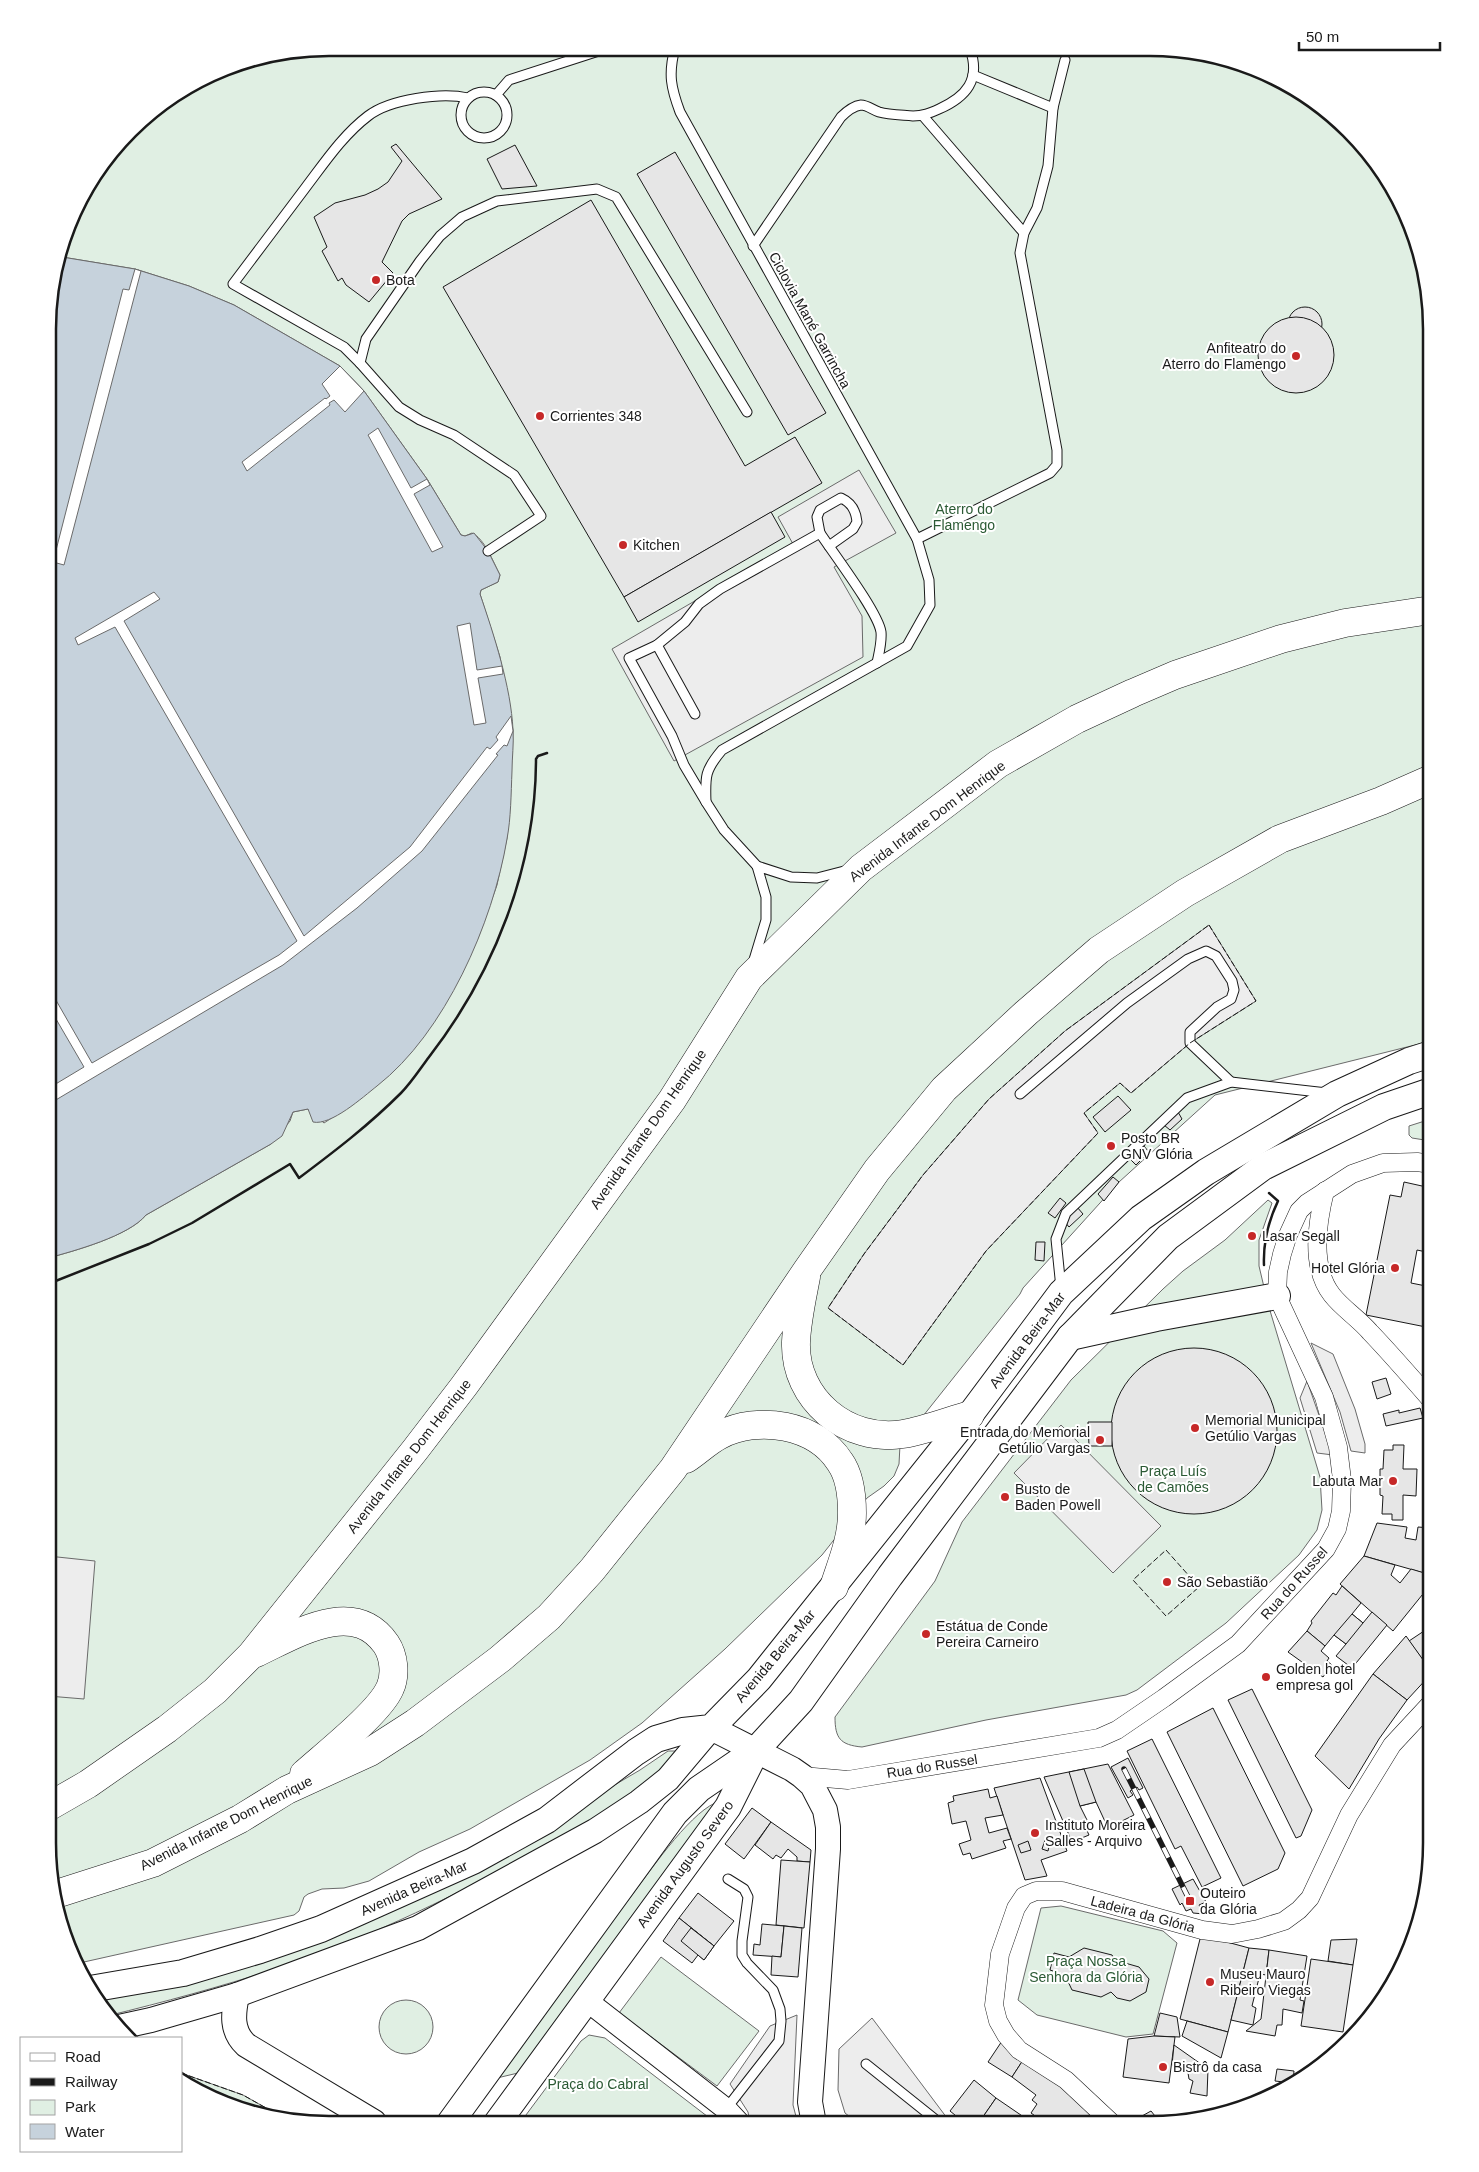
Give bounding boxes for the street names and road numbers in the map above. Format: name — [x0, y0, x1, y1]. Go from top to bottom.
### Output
street label: Ciclovia Mané Garrincha — [766, 249, 854, 391]
street label: Avenida Infante Dom Henrique — [846, 757, 1008, 885]
street label: Avenida Infante Dom Henrique — [587, 1046, 710, 1212]
street label: Avenida Beira-Mar — [986, 1289, 1068, 1391]
street label: Avenida Infante Dom Henrique — [344, 1376, 474, 1536]
street label: Rua do Russel — [1257, 1544, 1331, 1622]
street label: Avenida Beira-Mar — [732, 1606, 819, 1705]
street label: Rua do Russel — [885, 1751, 979, 1781]
street label: Avenida Infante Dom Henrique — [137, 1772, 315, 1874]
street label: Avenida Augusto Severo — [634, 1797, 737, 1931]
street label: Avenida Beira-Mar — [358, 1857, 470, 1919]
street label: Ladeira da Glória — [1089, 1892, 1197, 1936]

